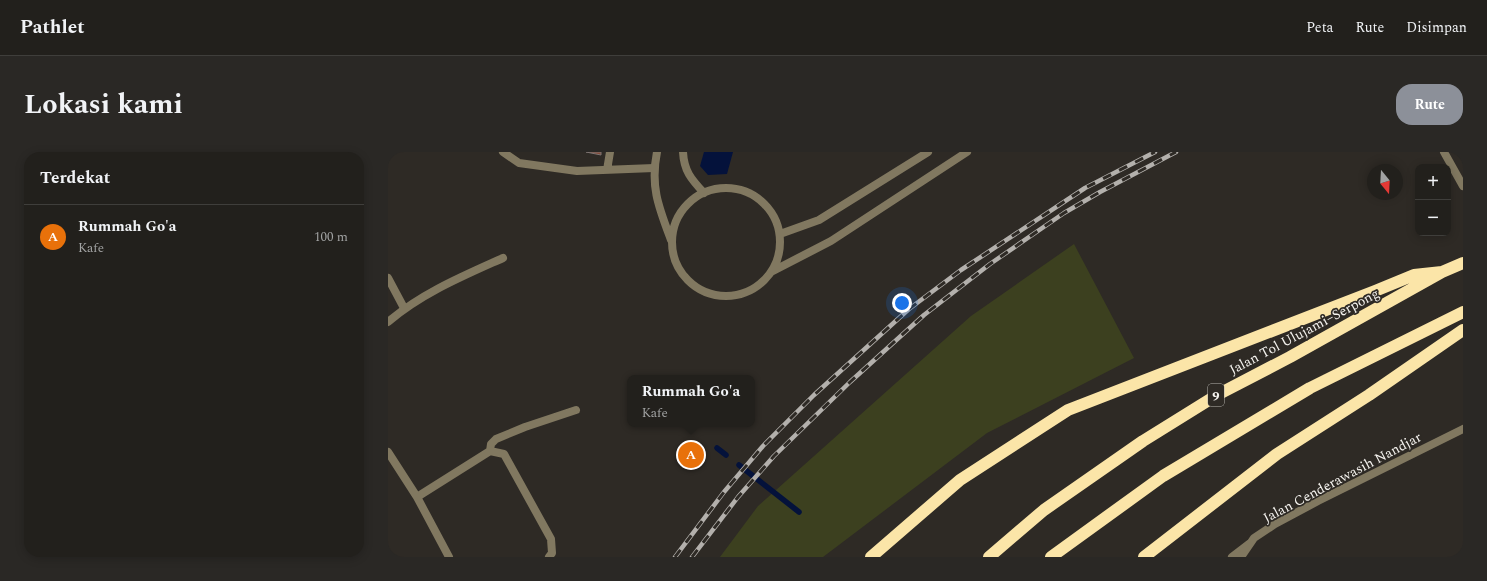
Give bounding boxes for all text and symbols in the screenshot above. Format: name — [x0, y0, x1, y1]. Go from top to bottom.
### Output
text: Pathlet — [20, 13, 85, 42]
text: Peta — [1306, 17, 1333, 38]
text: Rute — [1355, 17, 1384, 38]
text: Disimpan — [1406, 17, 1467, 38]
text: Lokasi kami — [24, 83, 183, 126]
button: Rute — [1396, 84, 1463, 125]
north arrow — [1367, 164, 1403, 200]
map controls — [1415, 164, 1451, 236]
button: + — [1415, 164, 1451, 200]
text: Terdekat — [40, 165, 110, 191]
button: − — [1415, 200, 1451, 236]
text: Rummah Go'a — [78, 215, 177, 238]
text: A — [48, 227, 58, 247]
text: 100 m — [314, 227, 348, 247]
text: Kafe — [78, 238, 104, 258]
street label: Jalan Tol Ulujami–Serpong — [1225, 283, 1383, 380]
your location — [892, 293, 912, 313]
popup — [627, 375, 755, 427]
text: Rummah Go'a — [642, 380, 740, 403]
road number: 9 — [1208, 384, 1224, 406]
text: Kafe — [642, 403, 668, 423]
street label: Jalan Cenderawasih Nandjar — [1259, 426, 1426, 528]
pin: A — [678, 440, 704, 470]

